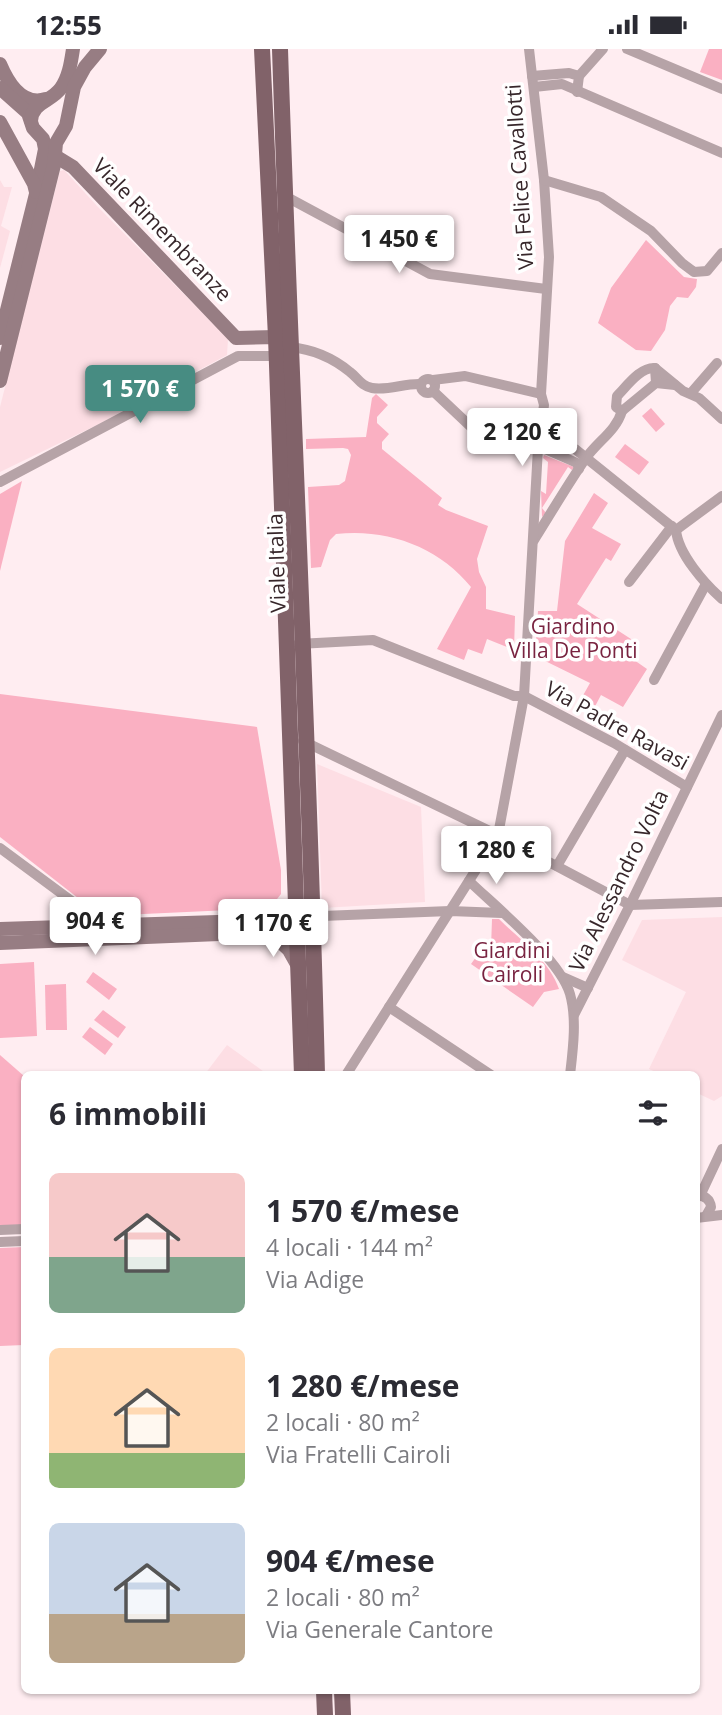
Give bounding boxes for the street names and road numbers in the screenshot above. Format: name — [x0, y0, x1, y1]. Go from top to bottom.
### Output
street label: Via Felice Cavallotti — [499, 83, 539, 271]
street label: Viale Rimembranze — [87, 152, 238, 307]
street label: Viale Italia — [260, 513, 292, 613]
street label: Via Padre Ravasi — [541, 674, 694, 776]
street label: Via Alessandro Volta — [562, 785, 674, 976]

